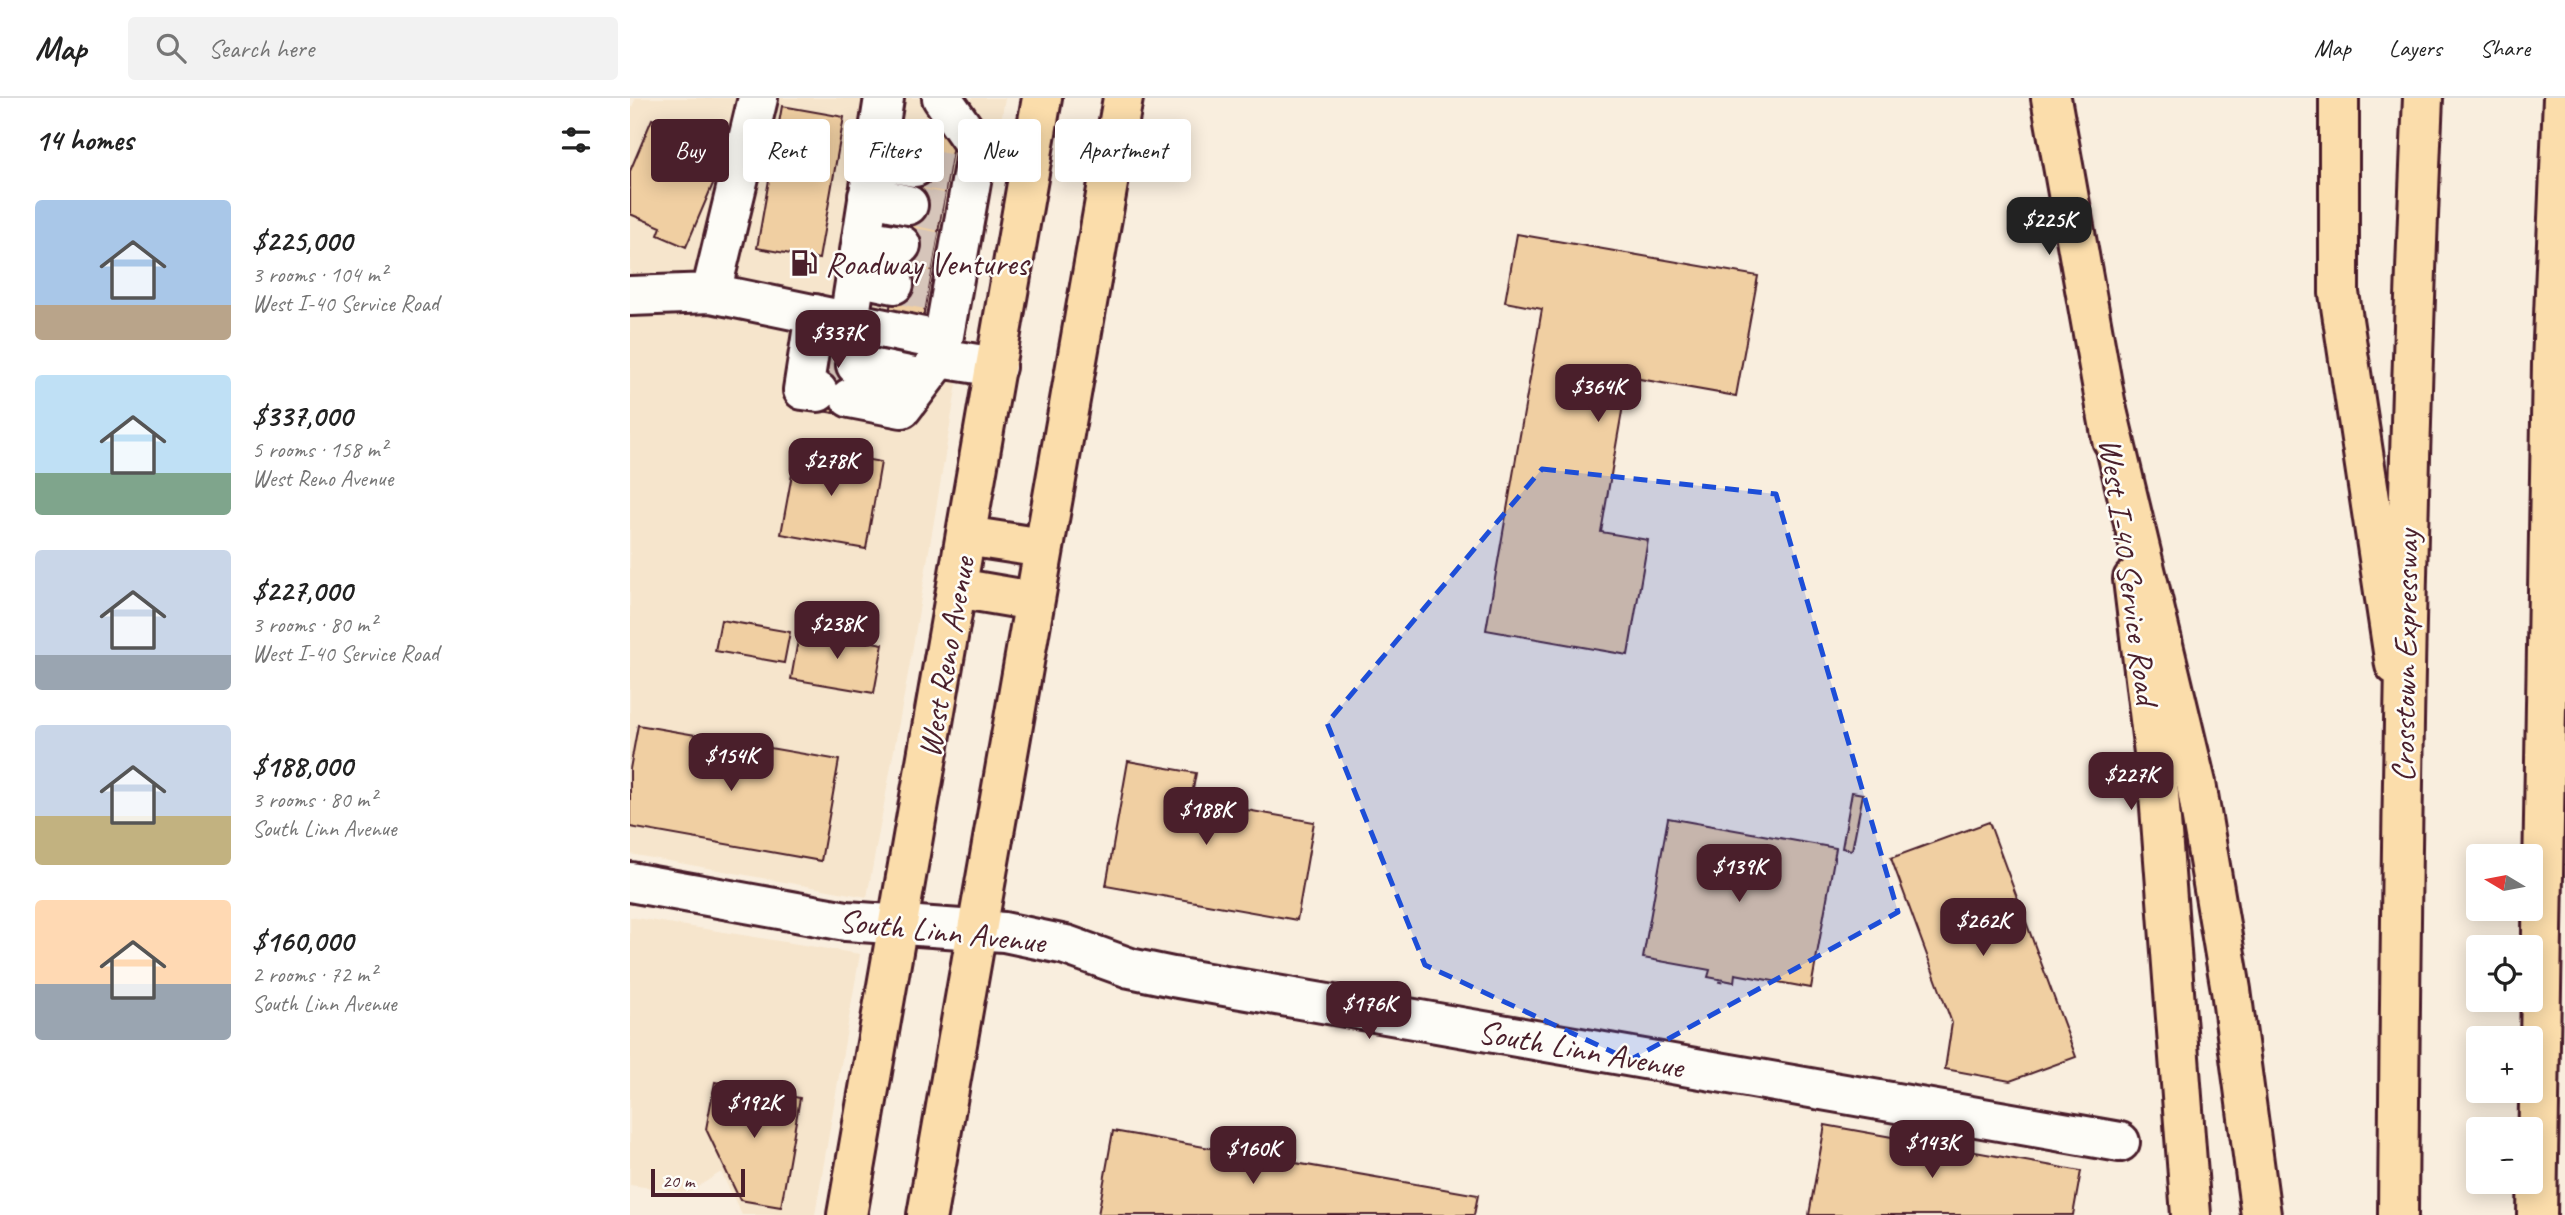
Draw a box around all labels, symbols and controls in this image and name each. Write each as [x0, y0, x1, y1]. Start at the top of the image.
search box [128, 17, 618, 80]
text: Map [35, 27, 86, 69]
icon: search [152, 29, 190, 67]
text: Search here [208, 32, 314, 65]
text: Map [2314, 33, 2351, 63]
text: Layers [2389, 33, 2442, 63]
text: Share [2480, 33, 2530, 63]
chip: Buy [651, 119, 729, 182]
chip: Rent [743, 119, 830, 182]
chip: Filters [844, 119, 944, 182]
chip: New [958, 119, 1041, 182]
chip: Apartment [1055, 119, 1191, 182]
text: 14 homes [35, 121, 133, 159]
icon: filters [557, 121, 595, 159]
pin: $225K [2000, 198, 2098, 257]
text: $225K [2023, 205, 2075, 234]
text: $225,000 [252, 222, 352, 260]
icon: home [91, 228, 175, 312]
place label: Roadway Ventures [825, 243, 1031, 285]
fuel station icon: Roadway Ventures [789, 248, 819, 278]
text: 3 rooms · 104 m² [252, 260, 387, 289]
text: West I-40 Service Road [252, 289, 439, 318]
pin: $337K [789, 310, 887, 370]
text: $337K [812, 318, 865, 347]
pin: $364K [1549, 364, 1647, 424]
text: $364K [1571, 372, 1625, 401]
text: $337,000 [252, 397, 352, 435]
icon: home [91, 403, 175, 487]
text: 5 rooms · 158 m² [252, 435, 387, 464]
street label: West I-40 Service Road [2090, 436, 2169, 712]
pin: $278K [782, 438, 880, 498]
text: $278K [805, 446, 858, 475]
text: West Reno Avenue [252, 464, 393, 493]
street label: Crosstown Expressway [2382, 527, 2428, 783]
street label: West Reno Avenue [908, 552, 985, 761]
text: $227,000 [252, 572, 352, 610]
icon: home [91, 578, 175, 662]
pin: $238K [788, 602, 886, 661]
text: $238K [810, 609, 864, 638]
text: 3 rooms · 80 m² [252, 610, 376, 639]
text: West I-40 Service Road [252, 639, 439, 668]
pin: $154K [682, 734, 780, 793]
text: $154K [705, 741, 757, 770]
text: $188,000 [252, 747, 352, 785]
pin: $227K [2082, 752, 2180, 812]
icon: home [91, 753, 175, 837]
text: $227K [2105, 760, 2158, 789]
text: 3 rooms · 80 m² [252, 785, 376, 814]
pin: $188K [1157, 788, 1255, 847]
text: $188K [1179, 795, 1233, 824]
text: South Linn Avenue [252, 814, 397, 843]
pin: $139K [1690, 844, 1788, 904]
north arrow [2466, 844, 2543, 920]
map controls [2466, 844, 2543, 1194]
text: $139K [1713, 852, 1765, 881]
pin: $262K [1934, 898, 2032, 958]
street label: South Linn Avenue [837, 899, 1049, 963]
text: $262K [1956, 906, 2010, 935]
text: $160,000 [252, 922, 353, 960]
icon: home [91, 928, 175, 1012]
button: locate [2466, 935, 2543, 1012]
text: 2 rooms · 72 m² [252, 960, 376, 989]
pin: $176K [1320, 982, 1418, 1041]
text: South Linn Avenue [252, 989, 397, 1018]
text: $176K [1342, 989, 1396, 1018]
street label: South Linn Avenue [1475, 1010, 1689, 1088]
button: + [2466, 1026, 2543, 1103]
pin: $192K [705, 1080, 803, 1140]
text: $192K [728, 1088, 780, 1117]
button: − [2466, 1117, 2543, 1194]
pin: $143K [1883, 1121, 1981, 1180]
pin: $160K [1204, 1126, 1302, 1186]
text: $143K [1905, 1128, 1959, 1157]
text: $160K [1226, 1134, 1280, 1163]
scale bar [651, 1166, 746, 1198]
text: 20 m [662, 1169, 694, 1193]

